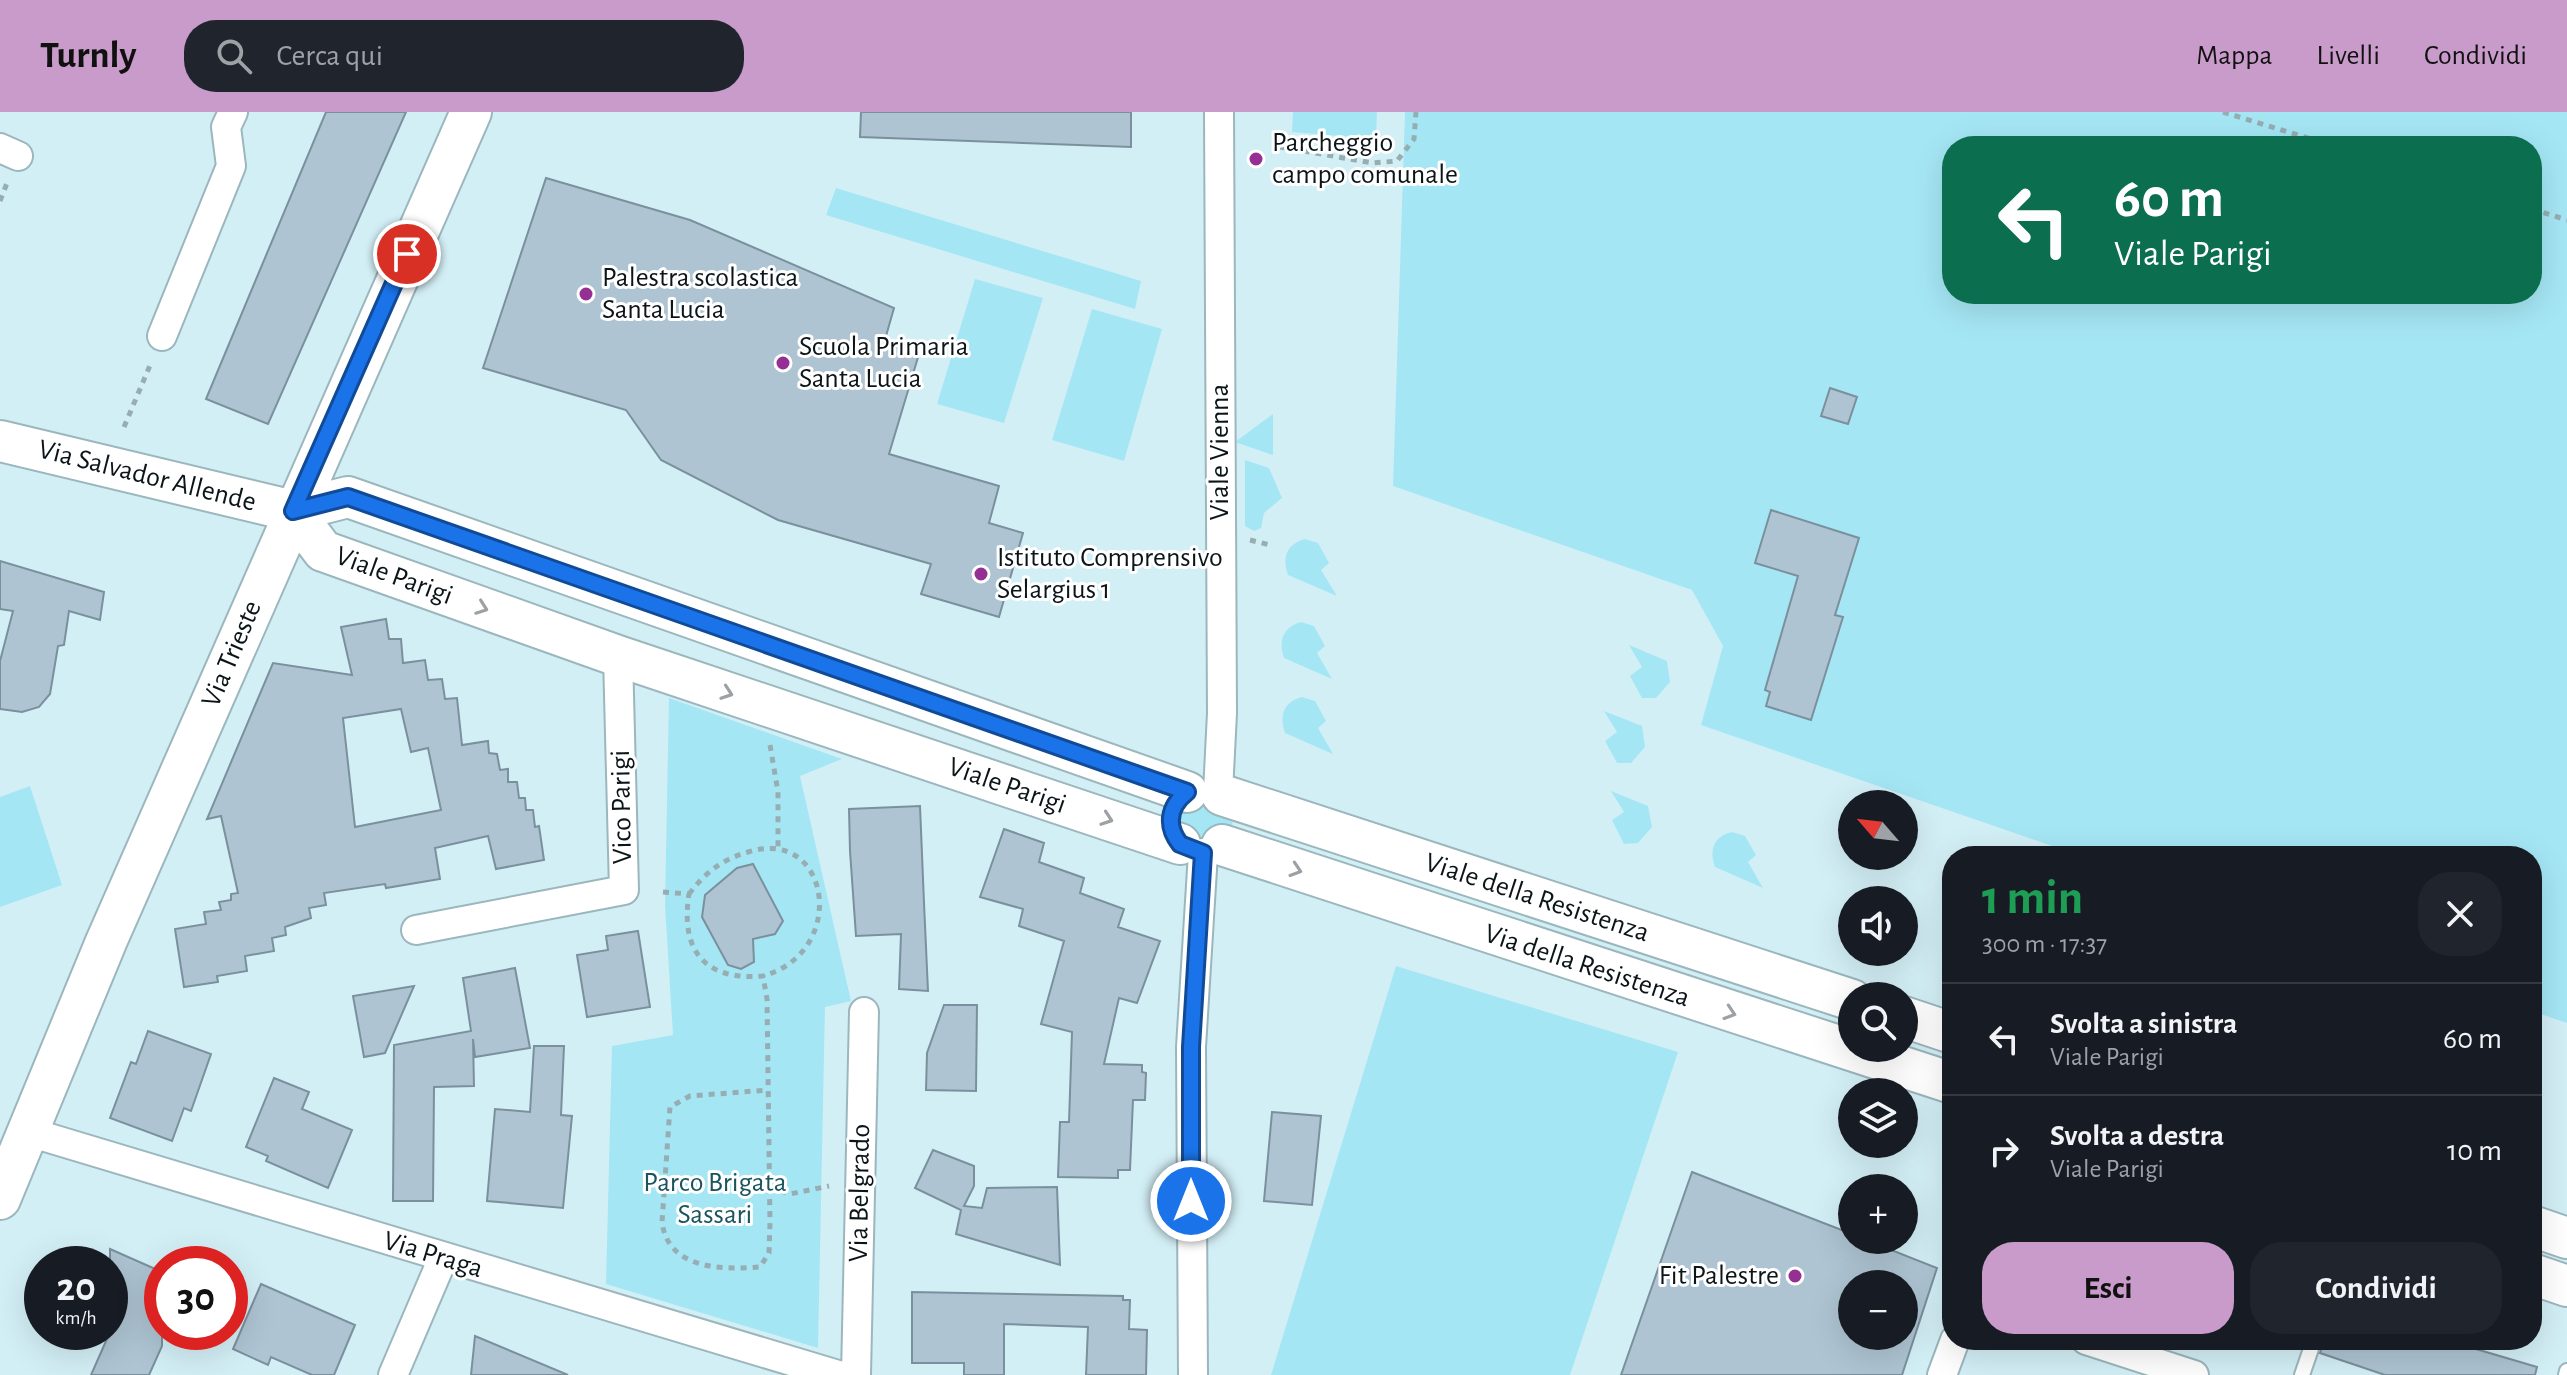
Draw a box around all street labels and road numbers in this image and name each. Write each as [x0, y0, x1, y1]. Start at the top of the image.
street label: Viale Vienna [1206, 383, 1234, 520]
street label: Via Salvador Allende [35, 435, 259, 517]
street label: Viale Parigi [332, 542, 456, 610]
street label: Via Trieste [197, 597, 267, 711]
street label: Vico Parigi [607, 750, 637, 864]
street label: Viale Parigi [944, 753, 1070, 819]
street label: Viale della Resistenza [1421, 849, 1653, 947]
street label: Via della Resistenza [1481, 920, 1693, 1012]
street label: Via Belgrado [845, 1124, 875, 1262]
street label: Via Praga [380, 1227, 486, 1283]

